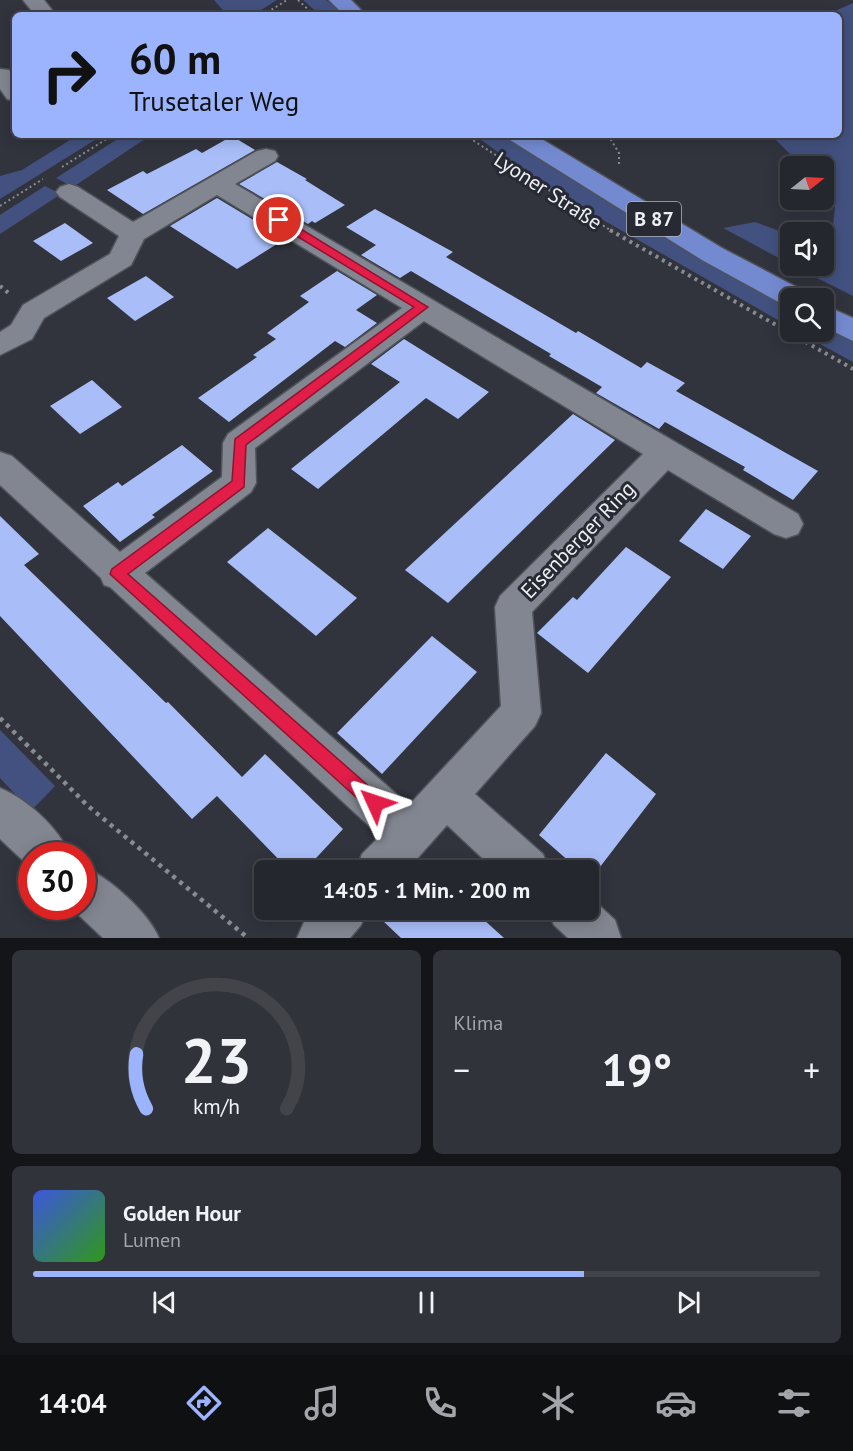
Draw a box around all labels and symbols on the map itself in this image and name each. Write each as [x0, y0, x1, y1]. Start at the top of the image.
street label: Lyoner Straße [489, 146, 607, 236]
north arrow [780, 156, 834, 210]
pin [253, 194, 304, 245]
road number: B 87 [627, 202, 681, 236]
street label: Eisenberger Ring [515, 475, 640, 604]
position arrow [343, 771, 407, 835]
speed limit sign: 30 [18, 842, 96, 920]

